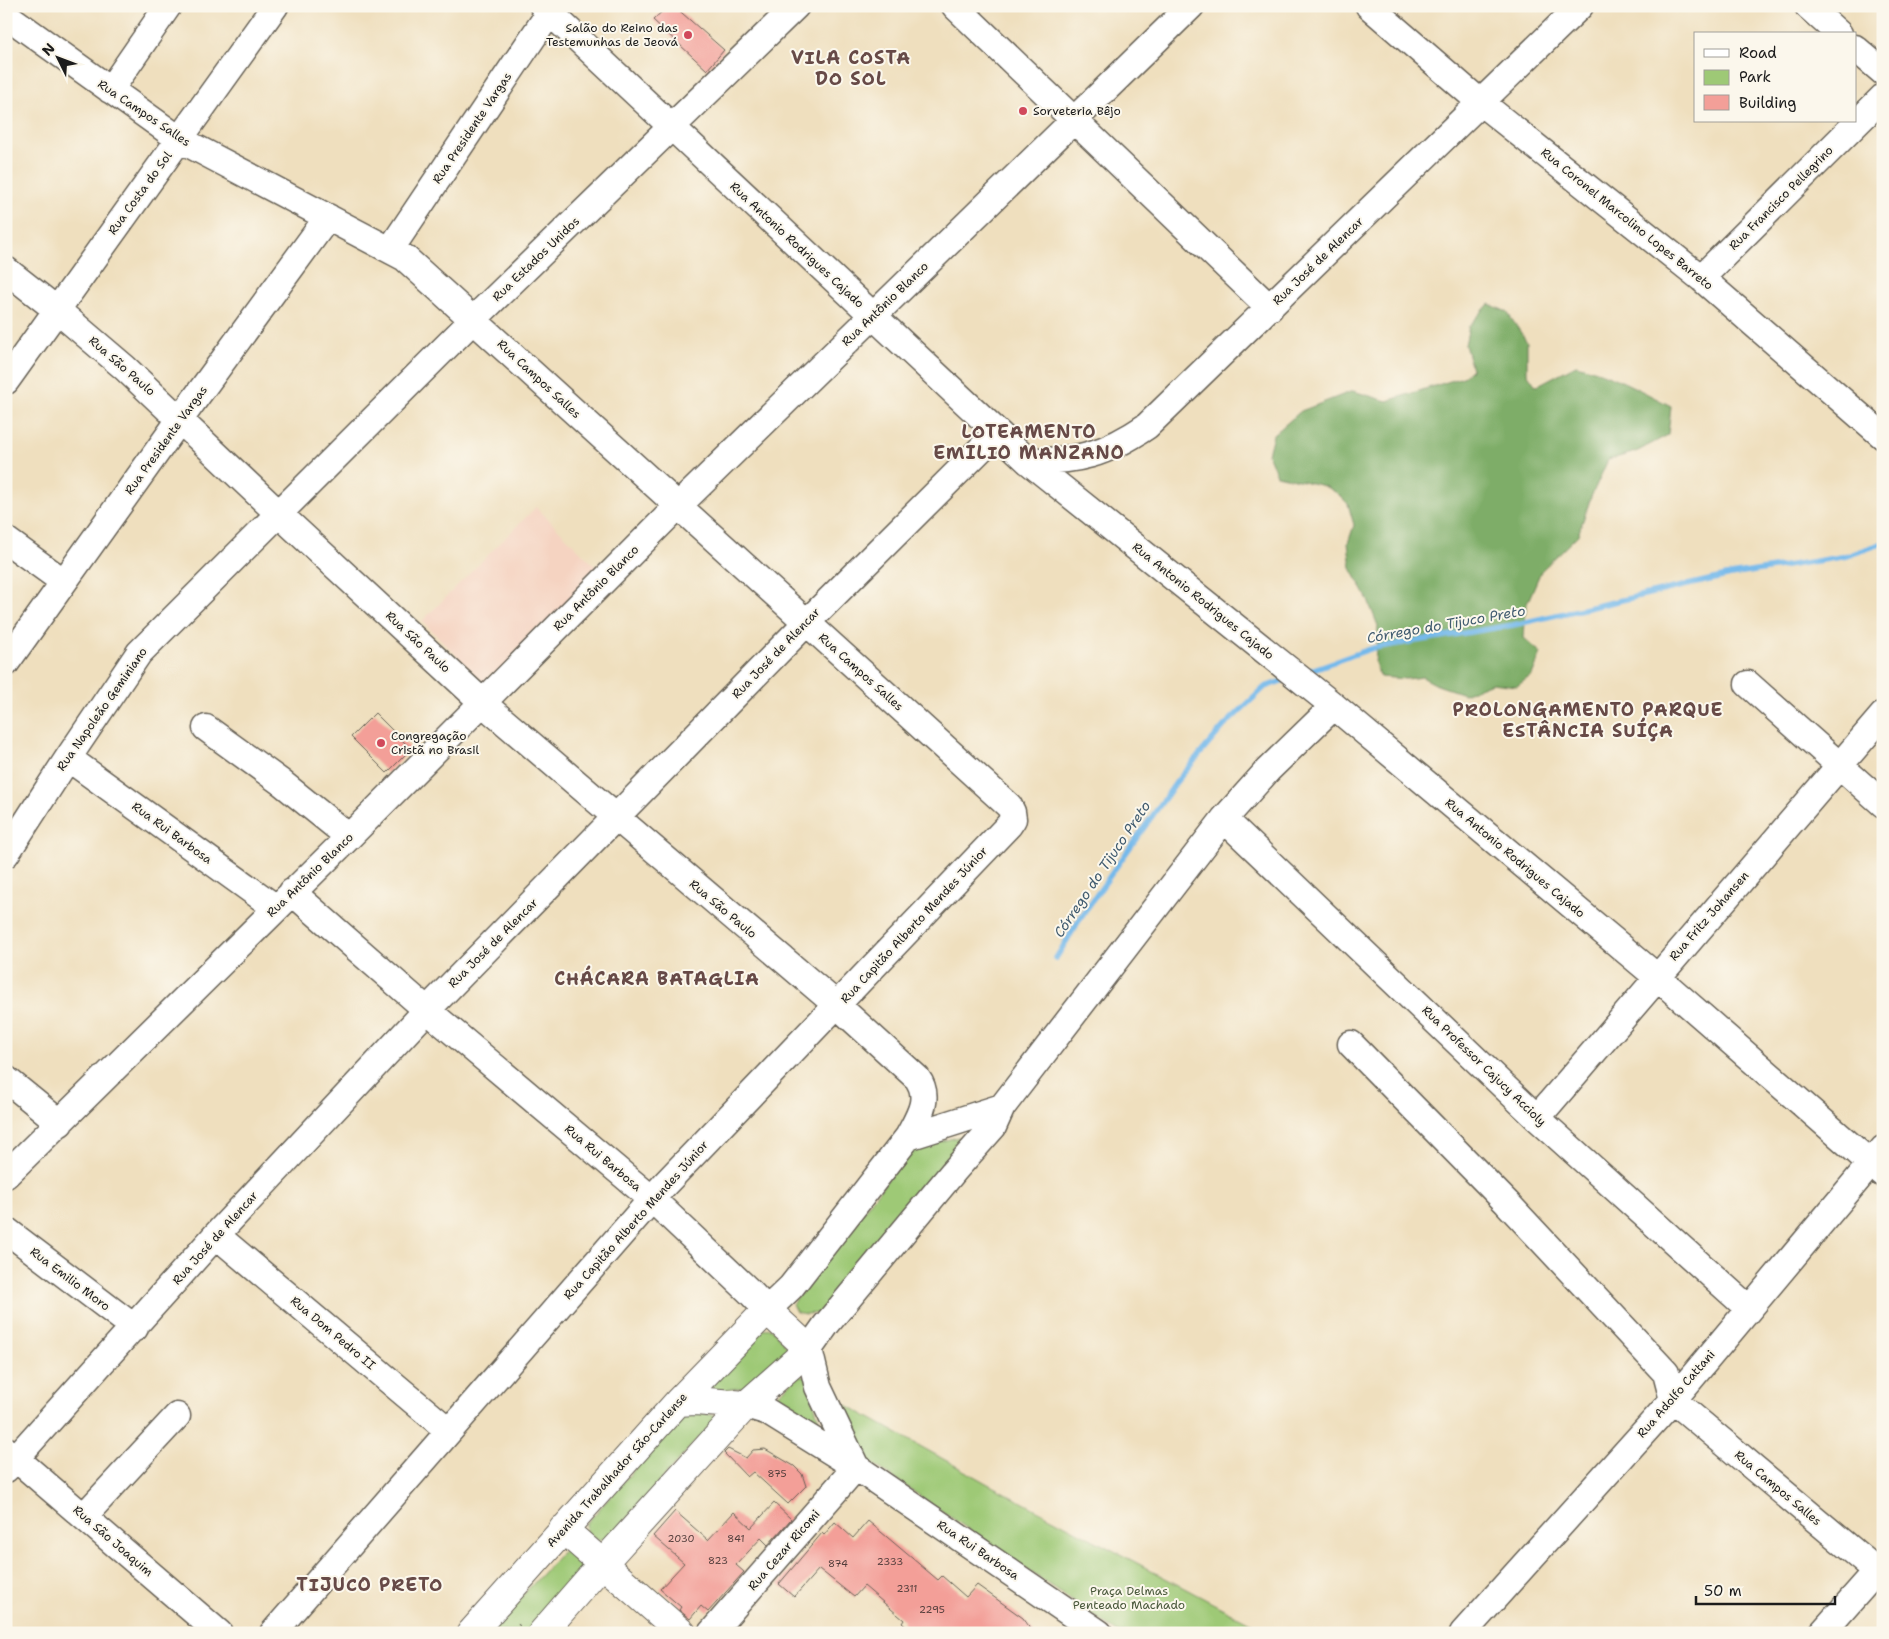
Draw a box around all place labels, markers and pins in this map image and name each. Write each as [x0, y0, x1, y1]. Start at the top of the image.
place label: Salão do Reino das Testemunhas de Jeová [546, 20, 679, 50]
marker: Salão do Reino das Testemunhas de Jeová [682, 29, 694, 41]
place label: Sorveteria Bêjo [1033, 103, 1121, 119]
marker: Sorveteria Bêjo [1017, 105, 1029, 117]
place label: Congregação Cristã no Brasil [391, 728, 480, 758]
marker: Congregação Cristã no Brasil [375, 737, 387, 749]

